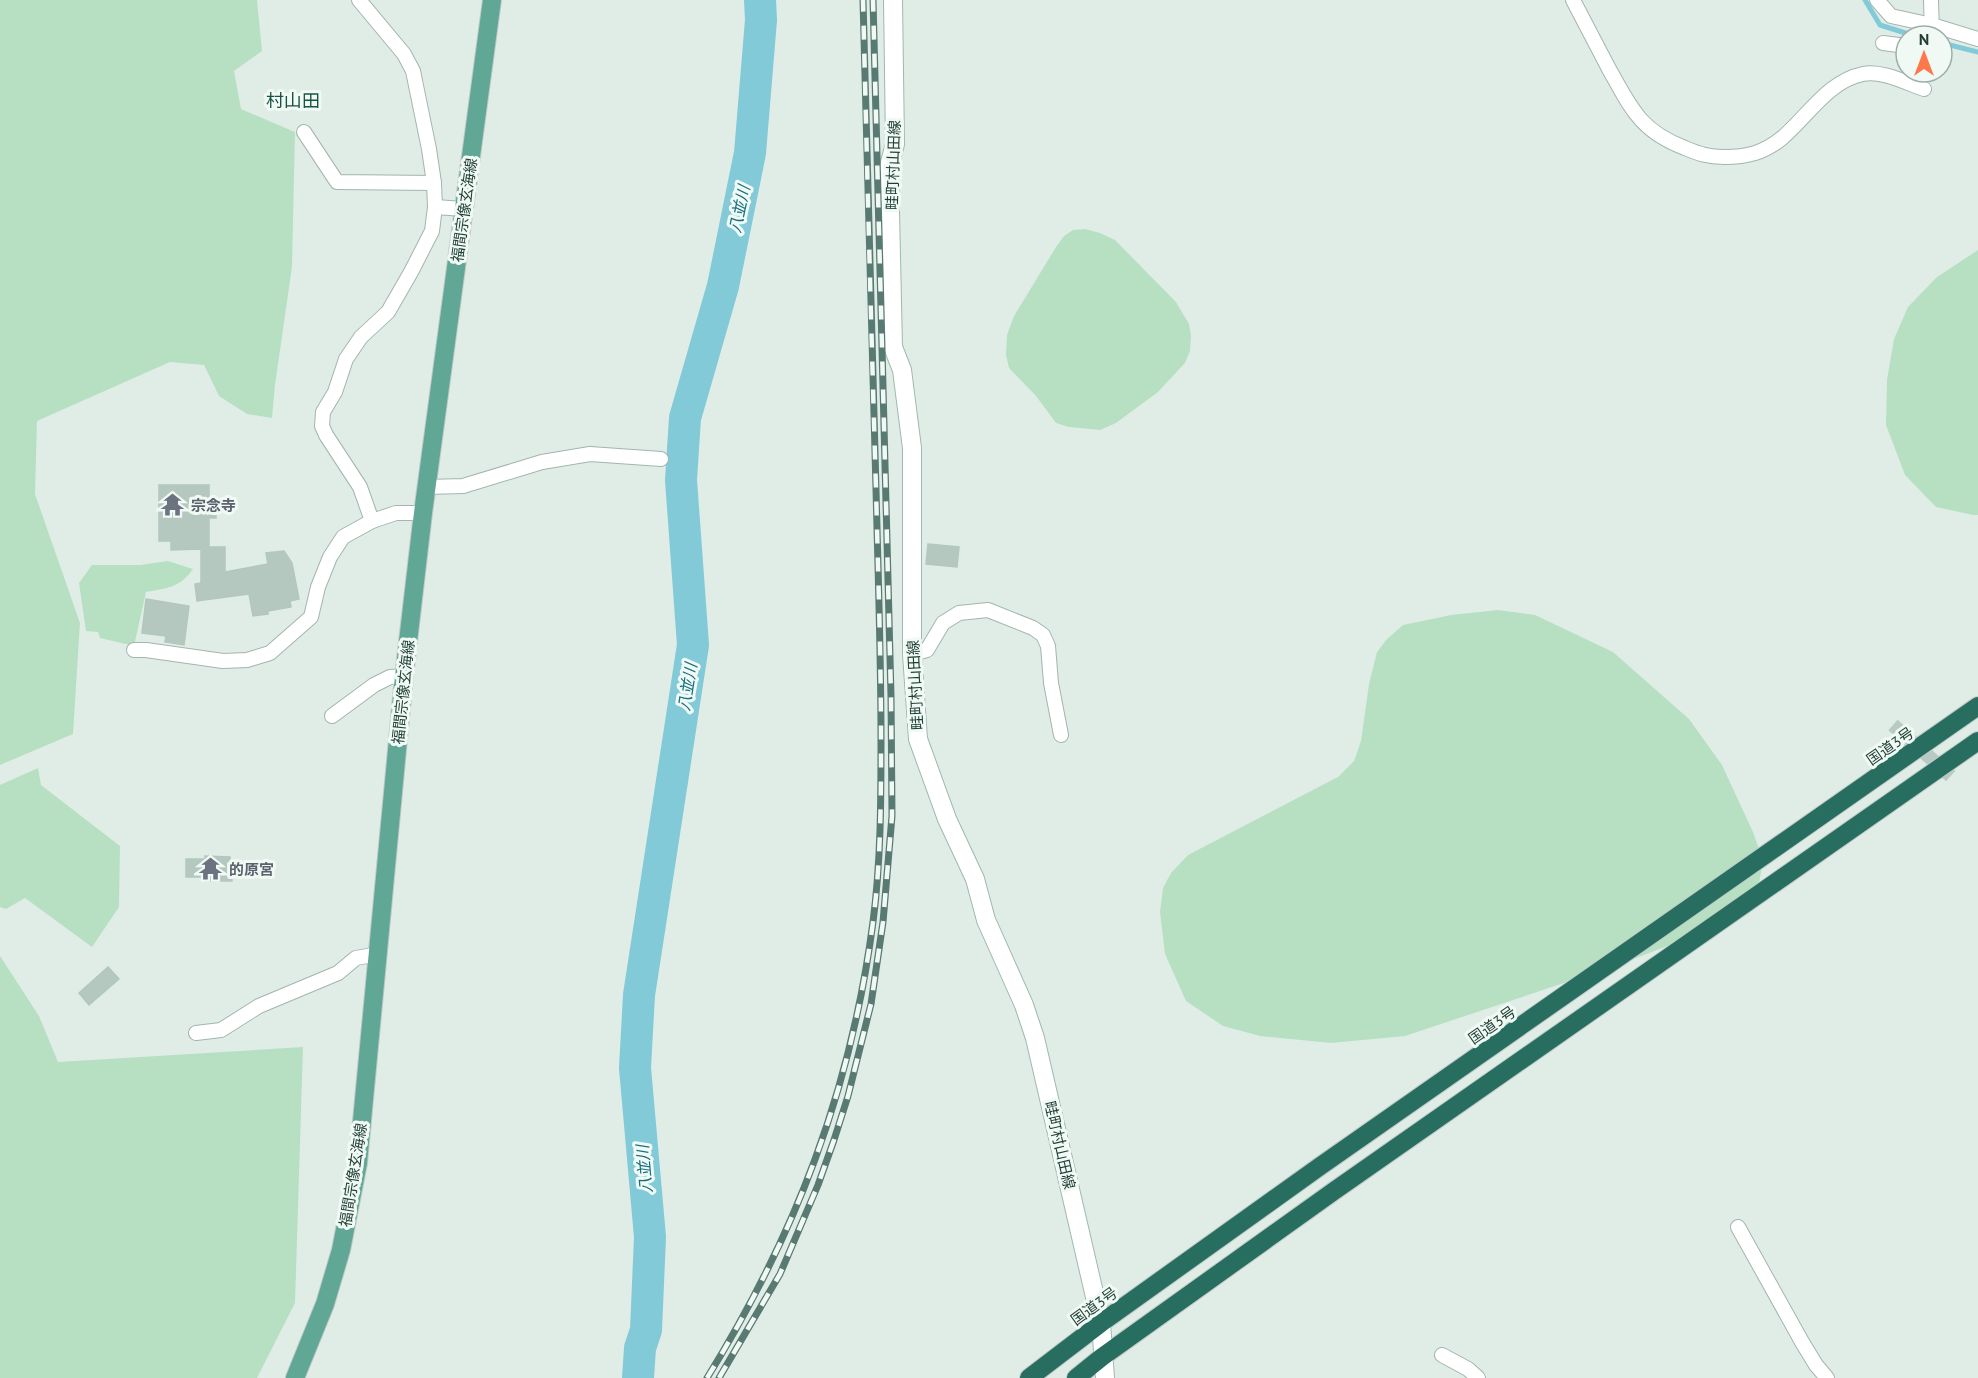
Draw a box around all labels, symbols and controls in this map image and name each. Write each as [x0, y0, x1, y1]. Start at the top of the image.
north arrow [1894, 24, 1954, 84]
text: N [1919, 29, 1929, 49]
district label: 村山田 [266, 89, 320, 112]
street label: 畦町村山田線 [882, 120, 904, 210]
street label: 福間宗像玄海線 [447, 157, 481, 263]
water label: 八並川 [724, 181, 754, 235]
temple icon: 宗念寺 [160, 492, 186, 518]
place label: 宗念寺 [191, 496, 236, 515]
street label: 福間宗像玄海線 [388, 639, 418, 745]
street label: 畦町村山田線 [903, 640, 927, 730]
water label: 八並川 [673, 660, 701, 712]
street label: 国道3号 [1863, 723, 1917, 769]
temple icon: 的原宮 [198, 856, 224, 882]
place label: 的原宮 [229, 860, 274, 879]
street label: 国道3号 [1465, 1002, 1519, 1048]
street label: 畦町村山田線 [1041, 1099, 1079, 1191]
street label: 福間宗像玄海線 [335, 1122, 371, 1228]
water label: 八並川 [632, 1142, 656, 1194]
street label: 国道3号 [1067, 1283, 1121, 1329]

